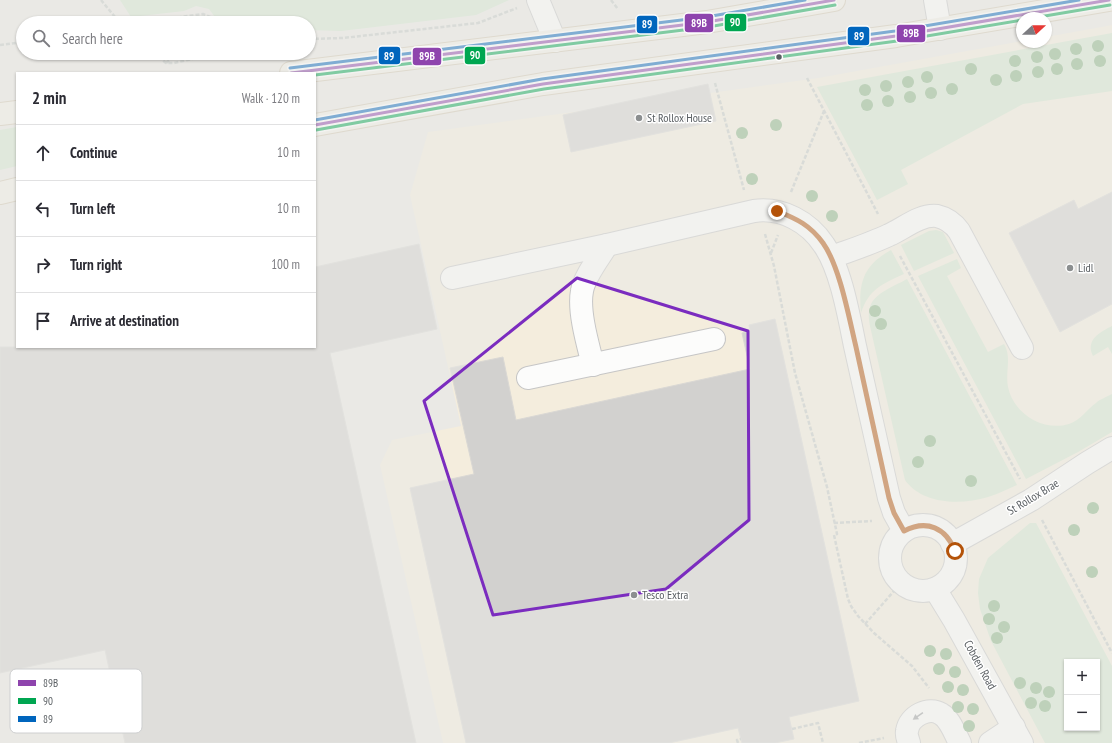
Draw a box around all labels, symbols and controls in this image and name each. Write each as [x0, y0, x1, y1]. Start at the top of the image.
north arrow [1016, 12, 1052, 48]
line badge: 89B [684, 13, 714, 33]
line badge: 90 [724, 13, 747, 32]
line badge: 89 [636, 15, 658, 34]
text: 90 [730, 15, 740, 29]
search box [16, 16, 316, 60]
text: 89B [691, 16, 708, 30]
text: 89 [642, 17, 652, 31]
line badge: 89B [896, 24, 926, 43]
line badge: 89 [847, 26, 870, 46]
text: 89B [903, 26, 920, 40]
icon: search [30, 27, 52, 49]
text: Search here [62, 29, 123, 48]
text: 89 [854, 29, 864, 43]
line badge: 89 [378, 46, 401, 65]
line badge: 90 [464, 46, 486, 65]
line badge: 89B [412, 47, 442, 66]
text: 90 [470, 48, 480, 62]
text: 89 [384, 49, 394, 63]
text: 89B [419, 49, 436, 63]
unlabelled marker [774, 52, 784, 62]
text: 2 min [32, 87, 66, 109]
text: Walk · 120 m [242, 90, 300, 107]
place label: St Rollox House [647, 110, 712, 125]
marker: St Rollox House [634, 113, 644, 123]
icon: ahead [32, 142, 54, 164]
text: Continue [70, 143, 117, 162]
text: 10 m [277, 144, 300, 161]
icon: left [32, 198, 54, 220]
text: Turn left [70, 199, 115, 218]
text: 10 m [277, 200, 300, 217]
route end [768, 202, 786, 220]
icon: right [32, 254, 54, 276]
text: Turn right [70, 255, 122, 274]
text: 100 m [271, 256, 300, 273]
place label: Lidl [1078, 260, 1094, 275]
marker: Lidl [1065, 263, 1075, 273]
icon: arrive [32, 310, 54, 332]
text: Arrive at destination [70, 311, 179, 330]
street label: St Rollox Brae [1004, 475, 1061, 518]
route start [946, 542, 964, 560]
place label: Tesco Extra [642, 587, 689, 602]
marker: Tesco Extra [629, 590, 639, 600]
street label: Cobden Road [961, 638, 1000, 692]
map controls [1064, 659, 1100, 731]
button: + [1064, 659, 1100, 695]
legend [10, 669, 142, 733]
text: 89B [43, 676, 58, 690]
text: 90 [43, 694, 53, 708]
button: − [1064, 695, 1100, 731]
text: 89 [43, 712, 53, 726]
one-way arrow [913, 712, 923, 720]

